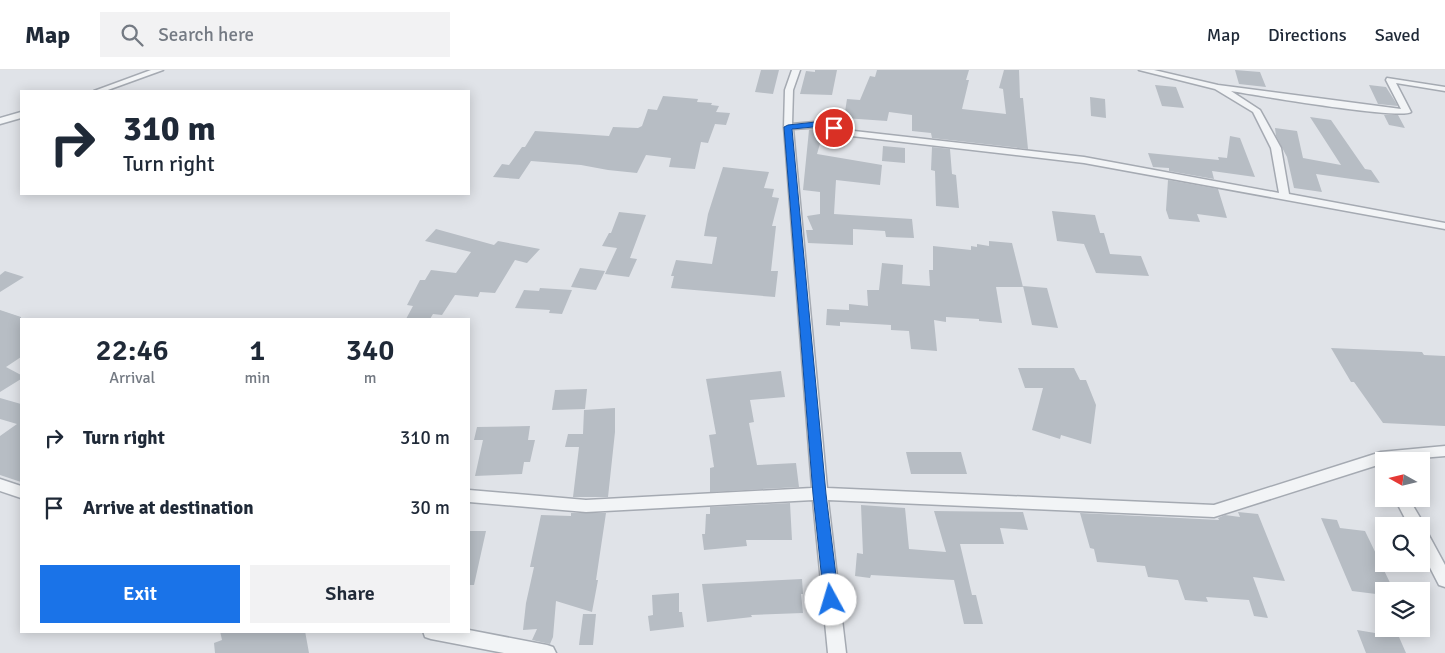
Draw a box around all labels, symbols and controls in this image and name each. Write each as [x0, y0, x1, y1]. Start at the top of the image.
search box [100, 12, 450, 57]
text: Map [25, 20, 70, 50]
icon: search [118, 21, 146, 49]
text: Search here [158, 23, 254, 47]
text: Map [1207, 24, 1240, 46]
text: Directions [1268, 24, 1347, 46]
text: Saved [1375, 24, 1420, 46]
text: 310 m [123, 107, 216, 150]
pin [813, 107, 855, 149]
icon: right [40, 110, 105, 175]
icon: arrive [820, 114, 848, 142]
text: Turn right [123, 150, 215, 177]
text: 22:46 [96, 332, 169, 369]
text: 1 [249, 332, 265, 369]
text: 340 [346, 332, 394, 369]
text: Arrival [109, 368, 155, 388]
text: min [244, 368, 270, 388]
text: m [364, 368, 376, 388]
icon: right [40, 424, 68, 452]
text: Turn right [83, 426, 165, 450]
text: 310 m [400, 426, 450, 450]
north arrow [1375, 452, 1430, 508]
map controls [1375, 452, 1430, 637]
icon: arrive [40, 494, 68, 522]
text: Arrive at destination [83, 496, 254, 520]
text: 30 m [410, 496, 450, 520]
button: search [1375, 517, 1430, 572]
button: Exit [40, 565, 240, 623]
button: Share [250, 565, 450, 623]
position arrow [804, 573, 856, 625]
button: layers [1375, 582, 1430, 637]

